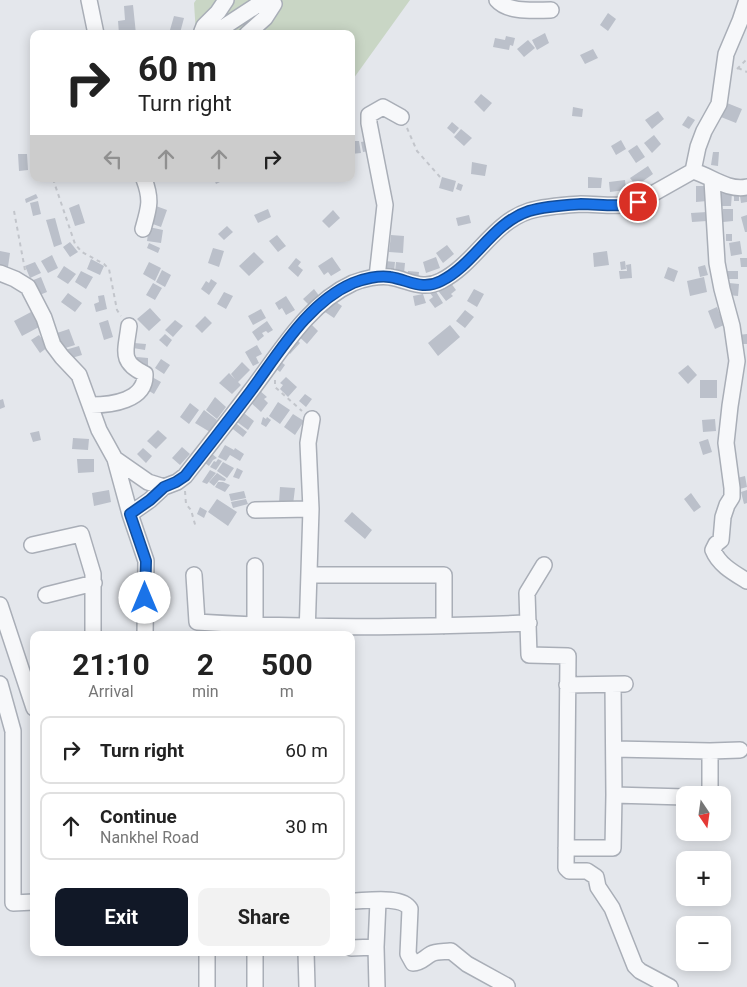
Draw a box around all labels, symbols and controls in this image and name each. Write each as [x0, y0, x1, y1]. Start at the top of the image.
text: 60 m [138, 49, 217, 90]
icon: right [55, 50, 120, 115]
text: Turn right [138, 91, 232, 116]
icon: left [99, 145, 127, 173]
icon: ahead [152, 145, 180, 173]
icon: ahead [205, 145, 233, 173]
icon: right [258, 145, 286, 173]
pin [617, 181, 659, 223]
icon: arrive [624, 188, 652, 216]
position arrow [118, 571, 170, 623]
text: 21:10 [72, 647, 150, 682]
text: 2 [197, 647, 214, 682]
text: 500 [261, 647, 313, 682]
text: Arrival [88, 682, 134, 701]
text: min [192, 682, 219, 701]
text: m [280, 682, 294, 701]
icon: right [57, 736, 85, 764]
text: Turn right [100, 739, 184, 762]
text: 60 m [285, 739, 328, 762]
north arrow [676, 786, 731, 841]
map controls [676, 786, 731, 971]
text: Continue [100, 805, 177, 828]
icon: ahead [57, 812, 85, 840]
text: 30 m [285, 815, 328, 838]
text: Nankhel Road [100, 828, 199, 847]
button: + [676, 851, 731, 906]
button: Exit [55, 888, 188, 946]
button: Share [198, 888, 330, 946]
button: − [676, 916, 731, 971]

